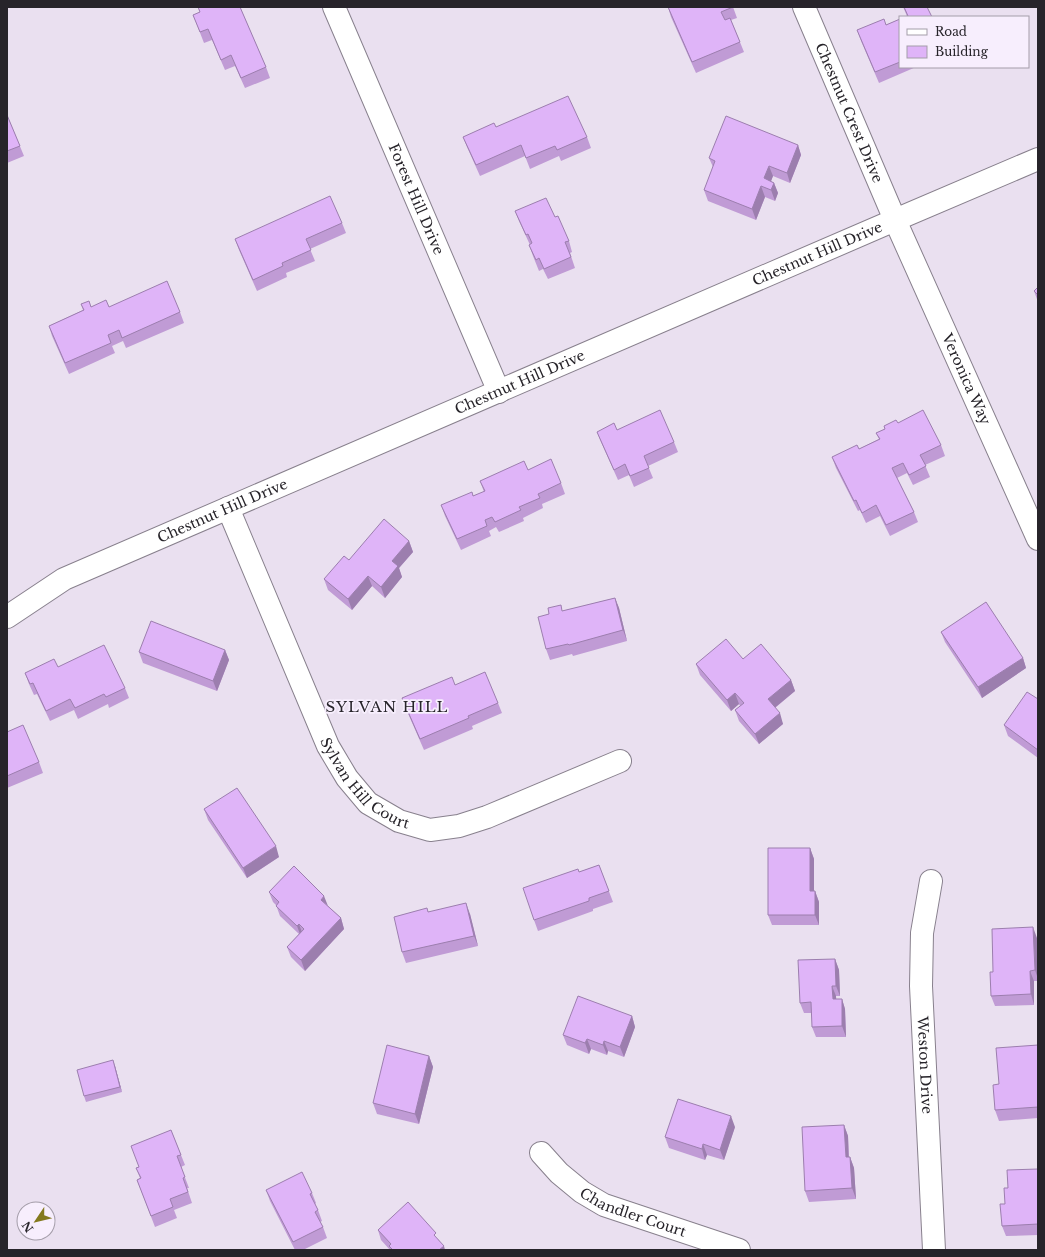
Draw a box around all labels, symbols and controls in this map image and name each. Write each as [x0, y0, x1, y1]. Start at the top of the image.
legend [899, 16, 1029, 68]
text: Road [935, 24, 967, 39]
street label: Chestnut Crest Drive [811, 40, 887, 185]
text: Building [935, 44, 989, 59]
street label: Forest Hill Drive [385, 141, 448, 257]
street label: Chestnut Hill Drive [749, 218, 885, 290]
street label: Veronica Way [938, 330, 995, 428]
street label: Chestnut Hill Drive [452, 346, 588, 418]
street label: Chestnut Hill Drive [155, 475, 290, 547]
district label: SYLVAN HILL [325, 697, 449, 716]
street label: Sylvan Hill Court [316, 735, 412, 833]
street label: Weston Drive [913, 1015, 936, 1114]
street label: Chandler Court [577, 1184, 689, 1241]
north arrow [16, 1201, 56, 1241]
text: N [19, 1218, 37, 1235]

